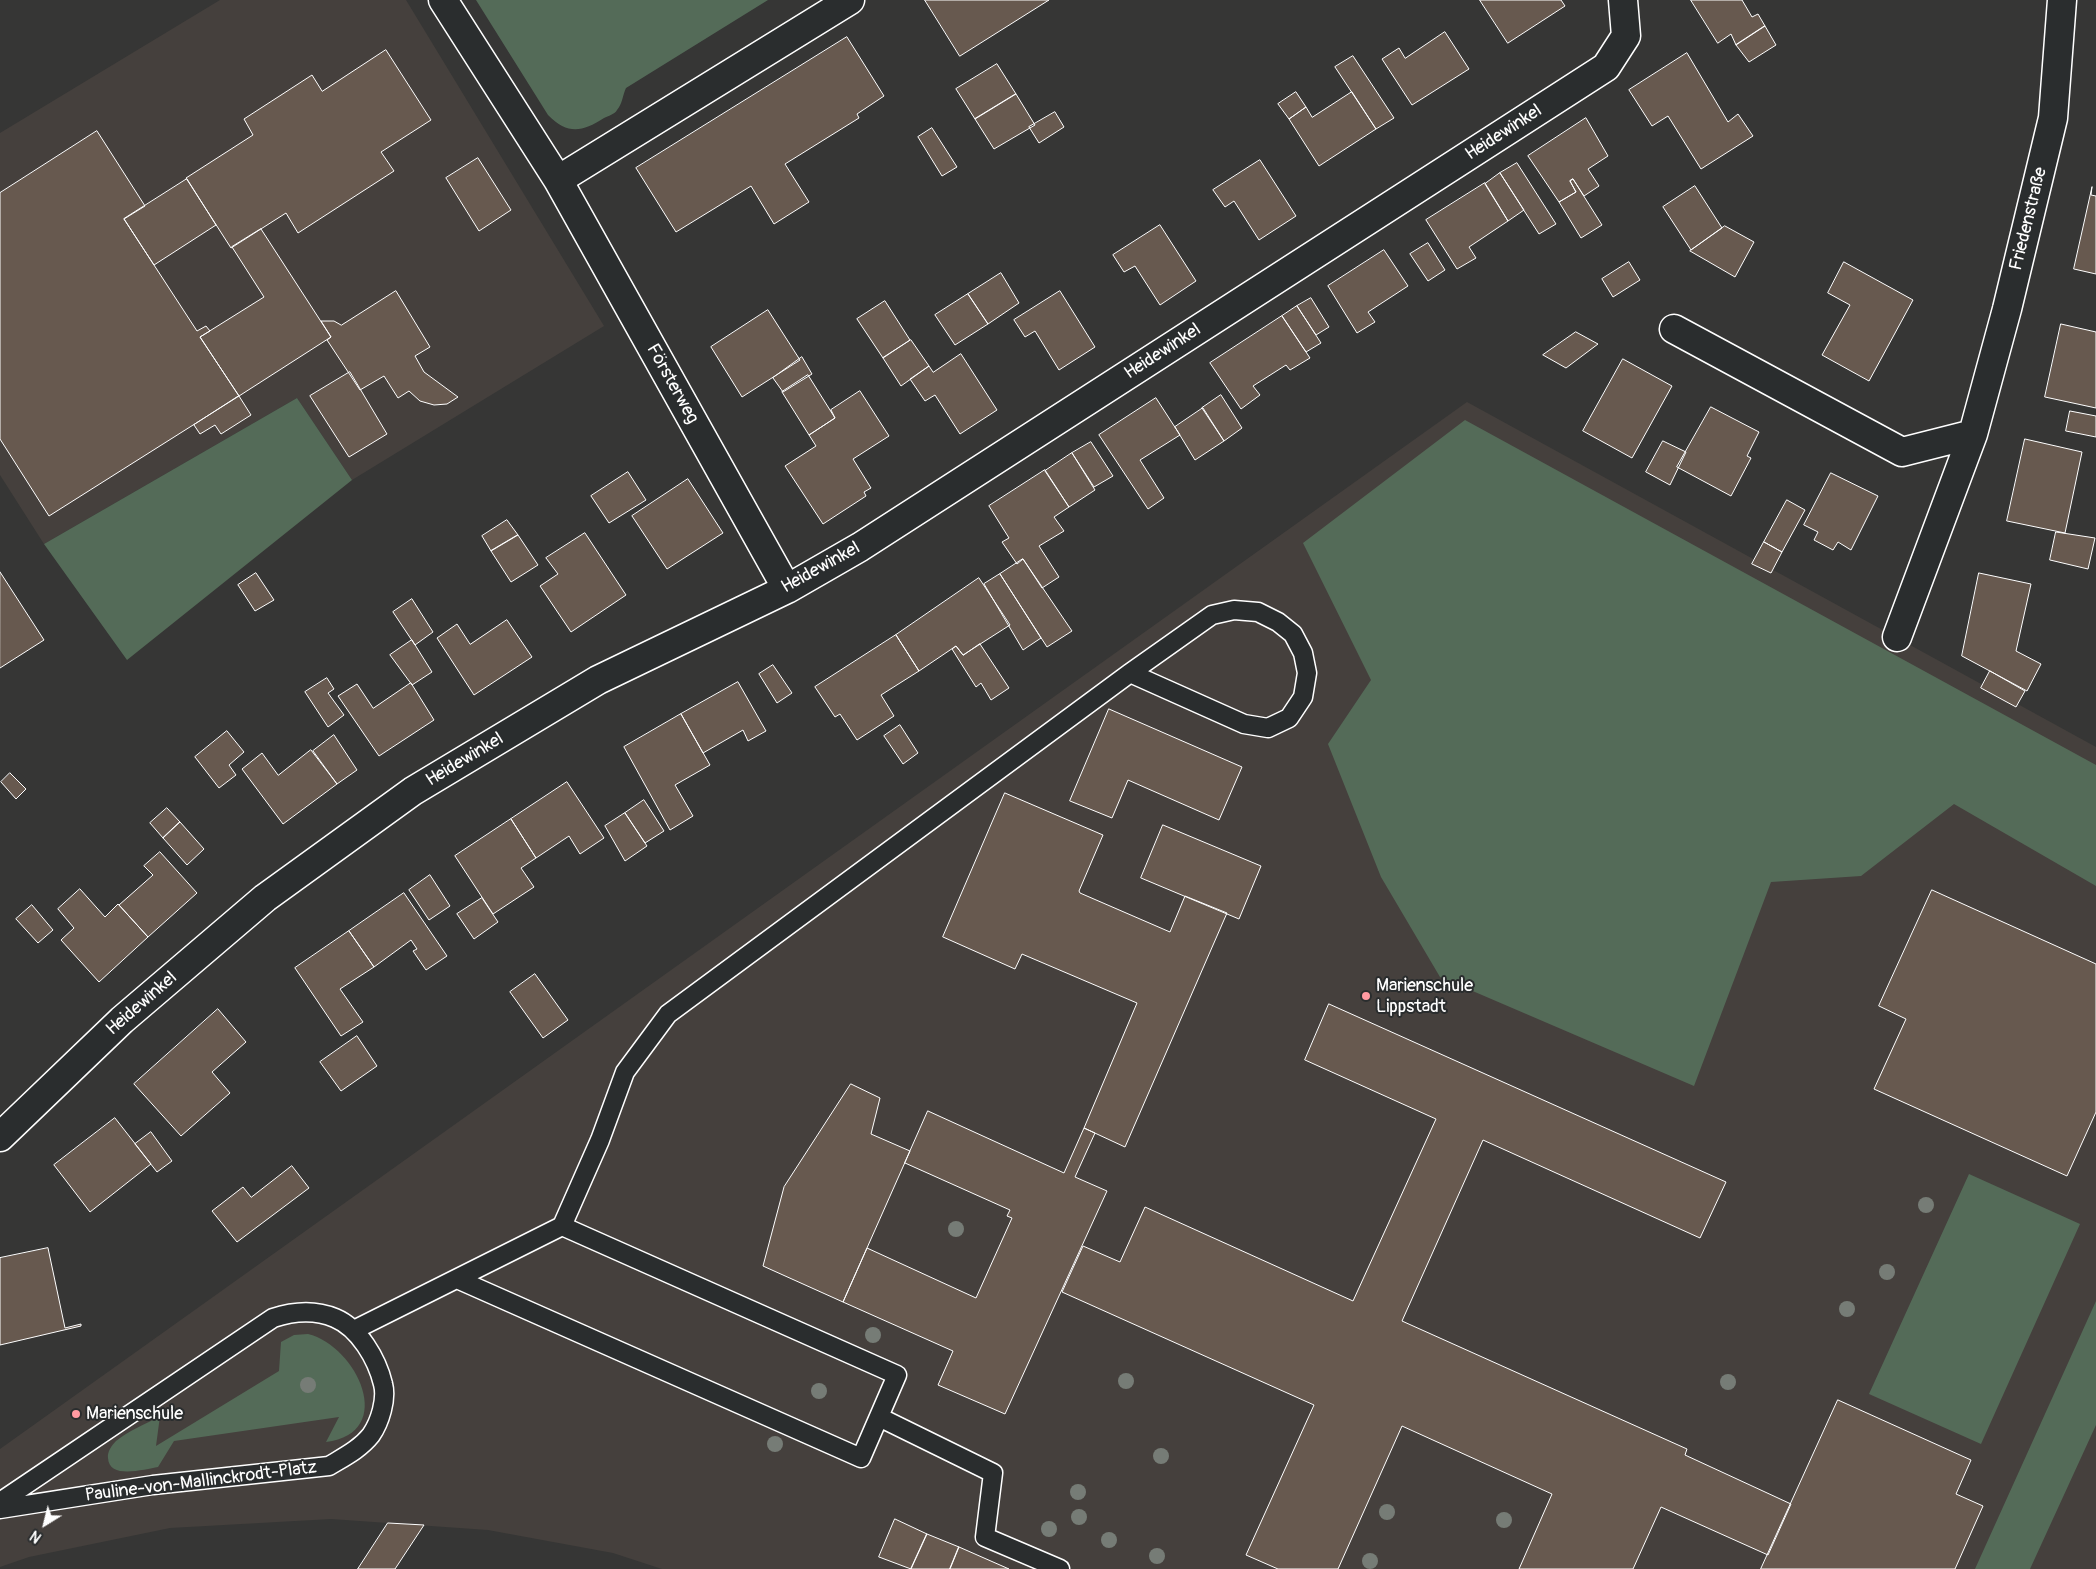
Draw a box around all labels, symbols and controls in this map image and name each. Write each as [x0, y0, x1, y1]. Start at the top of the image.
street label: Heidewinkel [1462, 100, 1546, 166]
street label: Friedenstraße [2006, 165, 2052, 273]
street label: Heidewinkel [1121, 319, 1205, 385]
street label: Försterweg [641, 340, 703, 428]
street label: Heidewinkel [778, 538, 864, 598]
street label: Heidewinkel [422, 728, 508, 792]
street label: Heidewinkel [102, 967, 182, 1041]
place label: Marienschule Lippstadt [1376, 975, 1473, 1018]
marker: Marienschule Lippstadt [1360, 990, 1372, 1002]
place label: Marienschule [86, 1403, 183, 1425]
marker: Marienschule [70, 1408, 82, 1420]
street label: Pauline-von-Mallinckrodt-Platz [84, 1457, 318, 1507]
north arrow [20, 1499, 70, 1549]
text: N [27, 1527, 45, 1546]

